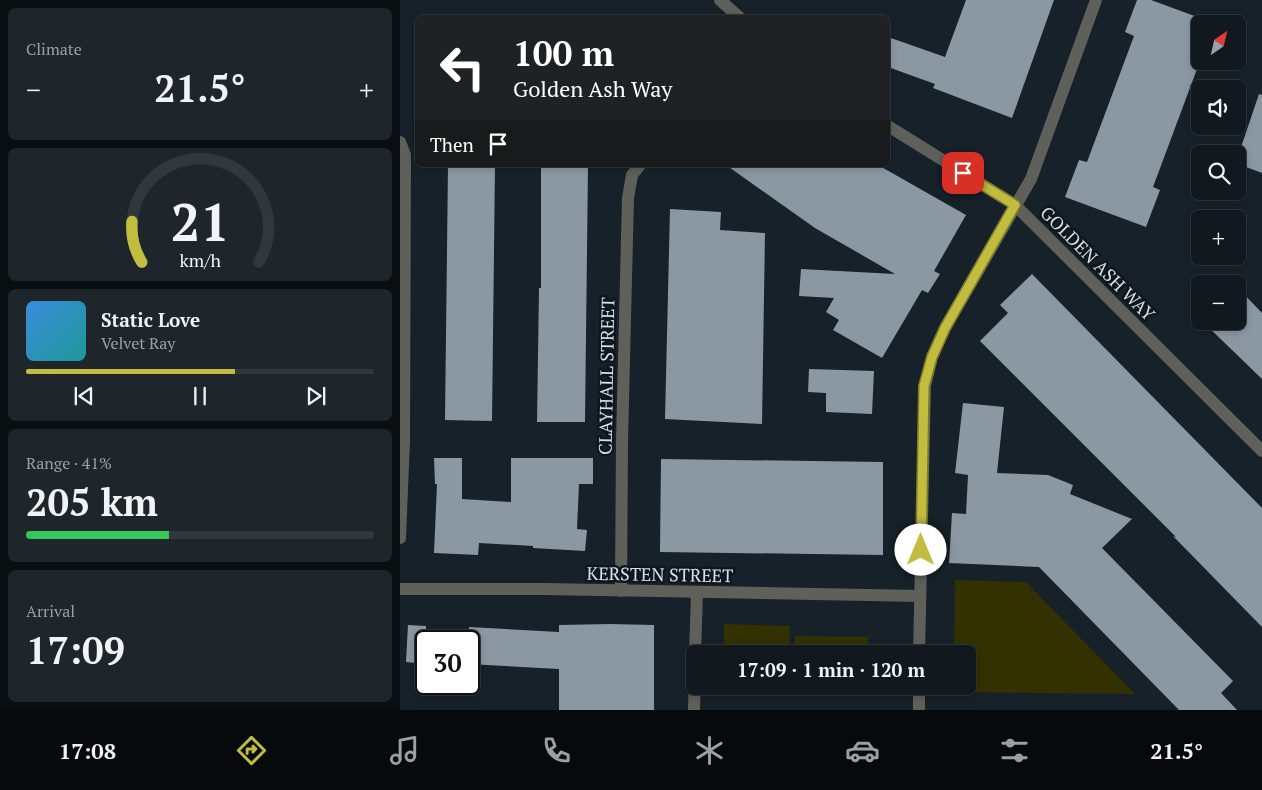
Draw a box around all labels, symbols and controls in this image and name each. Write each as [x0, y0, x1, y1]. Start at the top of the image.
north arrow [1191, 15, 1246, 70]
map controls [1191, 15, 1246, 330]
text: 100 m [513, 30, 614, 76]
icon: left [430, 35, 495, 100]
text: Climate [26, 38, 82, 60]
text: 21.5° [154, 63, 246, 113]
text: − [26, 71, 41, 108]
text: + [359, 71, 374, 108]
text: Golden Ash Way [513, 74, 672, 103]
button: sound [1191, 80, 1246, 135]
icon: arrive [484, 130, 512, 158]
text: Then [430, 132, 474, 157]
button: search [1191, 145, 1246, 200]
pin [942, 152, 984, 194]
icon: arrive [949, 159, 977, 187]
text: 21 [171, 187, 229, 256]
street label: GOLDEN ASH WAY [1035, 200, 1161, 326]
button: + [1191, 210, 1246, 265]
text: km/h [179, 248, 221, 272]
button: − [1191, 275, 1246, 330]
street label: CLAYHALL STREET [593, 297, 619, 455]
text: Static Love [101, 307, 200, 332]
text: Velvet Ray [101, 332, 175, 354]
icon: previous [70, 382, 98, 410]
icon: pause [186, 382, 214, 410]
icon: next [302, 382, 330, 410]
text: Range · 41% [26, 452, 112, 474]
text: 205 km [26, 477, 158, 527]
position arrow [894, 523, 946, 575]
street label: KERSTEN STREET [586, 561, 734, 587]
text: Arrival [26, 600, 75, 622]
text: 17:09 [26, 625, 125, 675]
speed limit sign: 30 [415, 630, 480, 695]
text: 17:09 · 1 min · 120 m [737, 657, 925, 682]
icon: directions [234, 733, 269, 768]
icon: music [387, 733, 422, 768]
icon: phone [539, 733, 574, 768]
icon: climate [692, 733, 727, 768]
icon: car [845, 733, 880, 768]
icon: filters [997, 733, 1032, 768]
text: 17:08 [59, 736, 116, 765]
text: 21.5° [1150, 736, 1203, 765]

